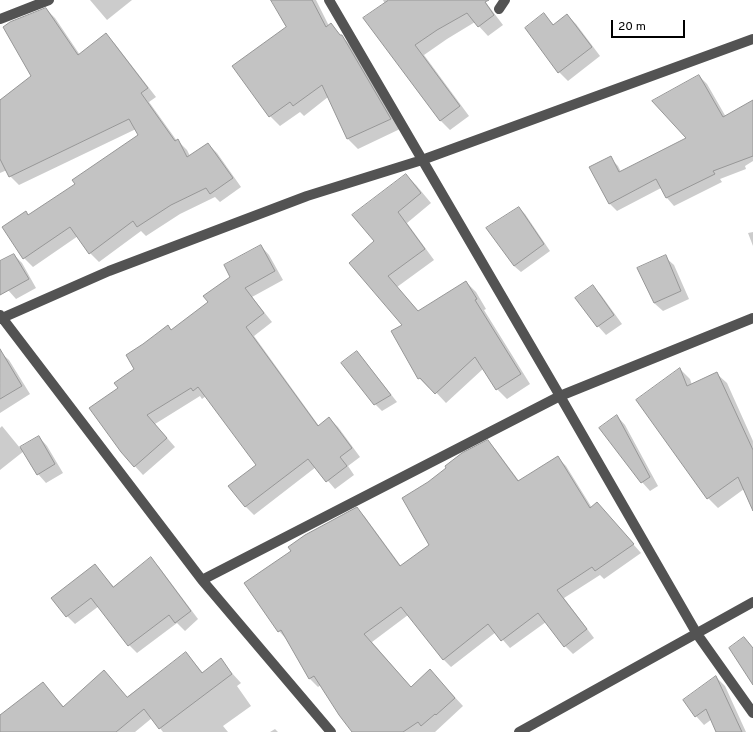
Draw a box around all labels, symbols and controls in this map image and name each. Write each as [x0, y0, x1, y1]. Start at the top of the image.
scale bar [613, 12, 687, 38]
text: 20 m [618, 19, 646, 35]

